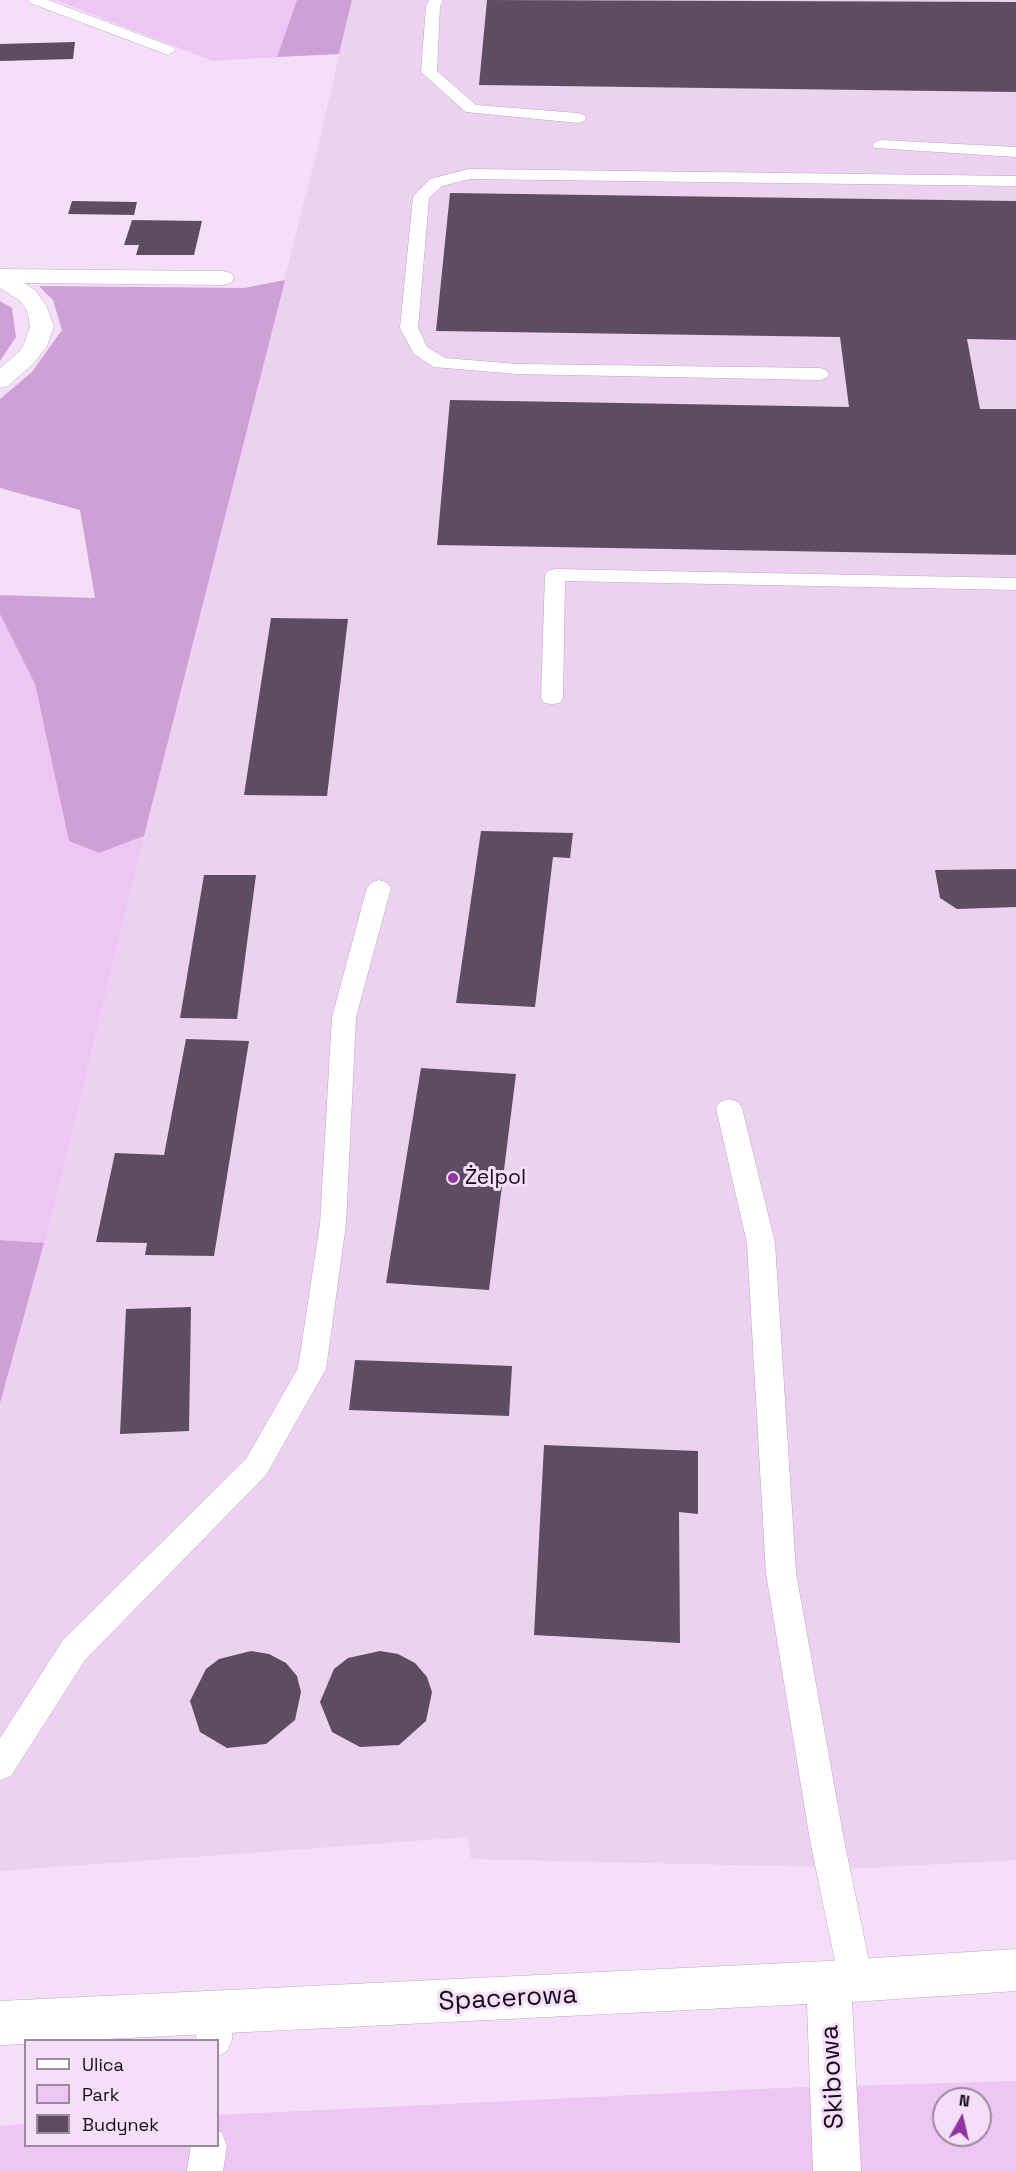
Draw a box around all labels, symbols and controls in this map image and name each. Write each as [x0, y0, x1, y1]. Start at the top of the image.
place label: Żelpol [465, 1165, 526, 1191]
marker: Żelpol [446, 1171, 460, 1185]
street label: Spacerowa [438, 1980, 578, 2018]
street label: Skibowa [815, 2024, 851, 2130]
legend [24, 2039, 219, 2147]
text: Ulica [82, 2053, 124, 2076]
text: Park [82, 2083, 119, 2106]
north arrow [932, 2087, 992, 2147]
text: N [958, 2090, 971, 2112]
text: Budynek [82, 2113, 159, 2136]

